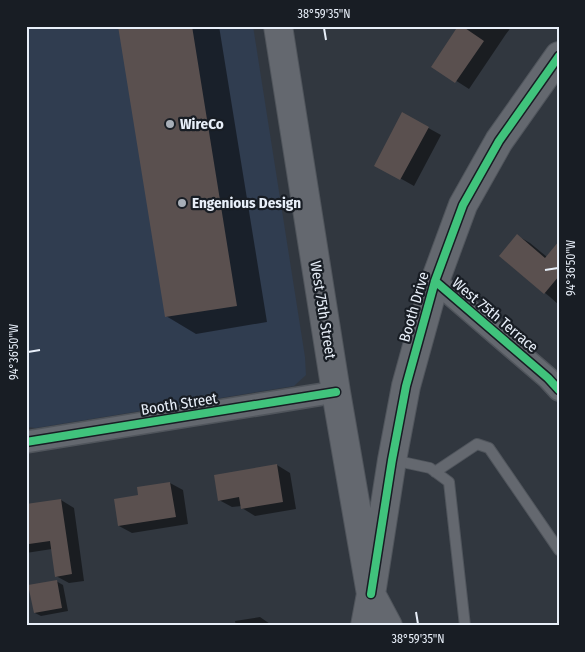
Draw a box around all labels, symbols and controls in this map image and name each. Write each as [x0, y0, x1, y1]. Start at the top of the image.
text: 38°59'35"N [297, 7, 351, 21]
place label: WireCo [180, 115, 224, 133]
marker: WireCo [164, 118, 176, 130]
place label: Engenious Design [192, 194, 301, 212]
marker: Engenious Design [176, 197, 188, 209]
text: 94°36'50"W [564, 240, 578, 296]
street label: West 75th Street [306, 260, 340, 360]
street label: Booth Drive [395, 270, 433, 344]
street label: West 75th Terrace [448, 274, 542, 356]
text: 94°36'50"W [7, 324, 21, 380]
street label: Booth Street [139, 389, 219, 419]
text: 38°59'35"N [391, 632, 445, 646]

